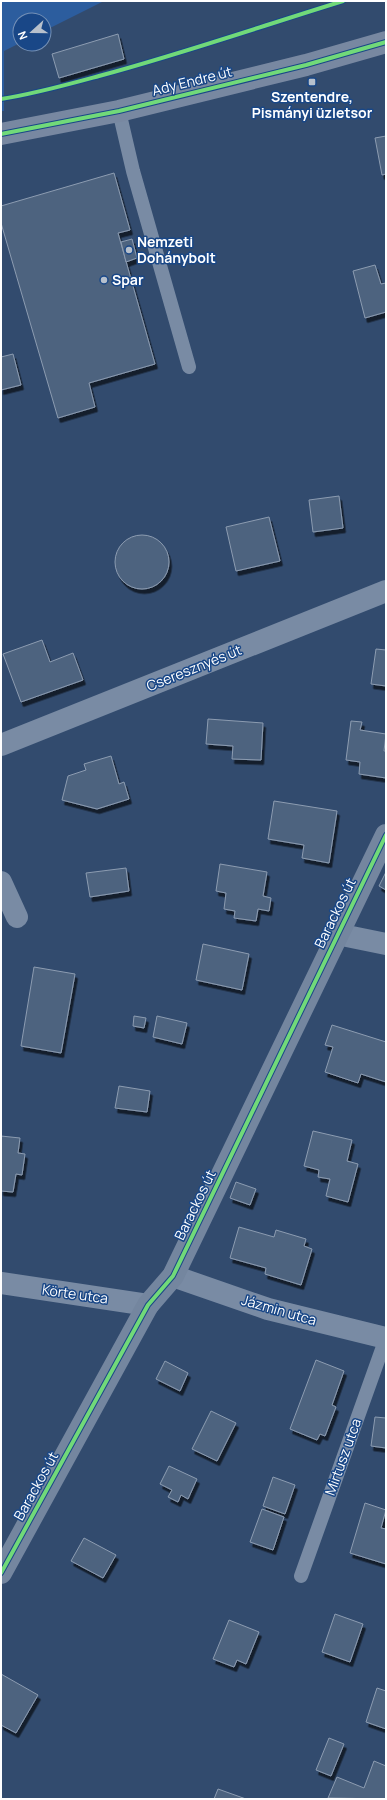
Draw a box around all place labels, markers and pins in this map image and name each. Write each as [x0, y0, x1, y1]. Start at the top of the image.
marker: Szentendre, Pismányi üzletsor [307, 77, 317, 87]
place label: Szentendre, Pismányi üzletsor [252, 87, 373, 122]
place label: Nemzeti Dohánybolt [137, 232, 216, 267]
marker: Nemzeti Dohánybolt [124, 245, 134, 255]
place label: Spar [112, 270, 144, 289]
marker: Spar [99, 275, 109, 285]

